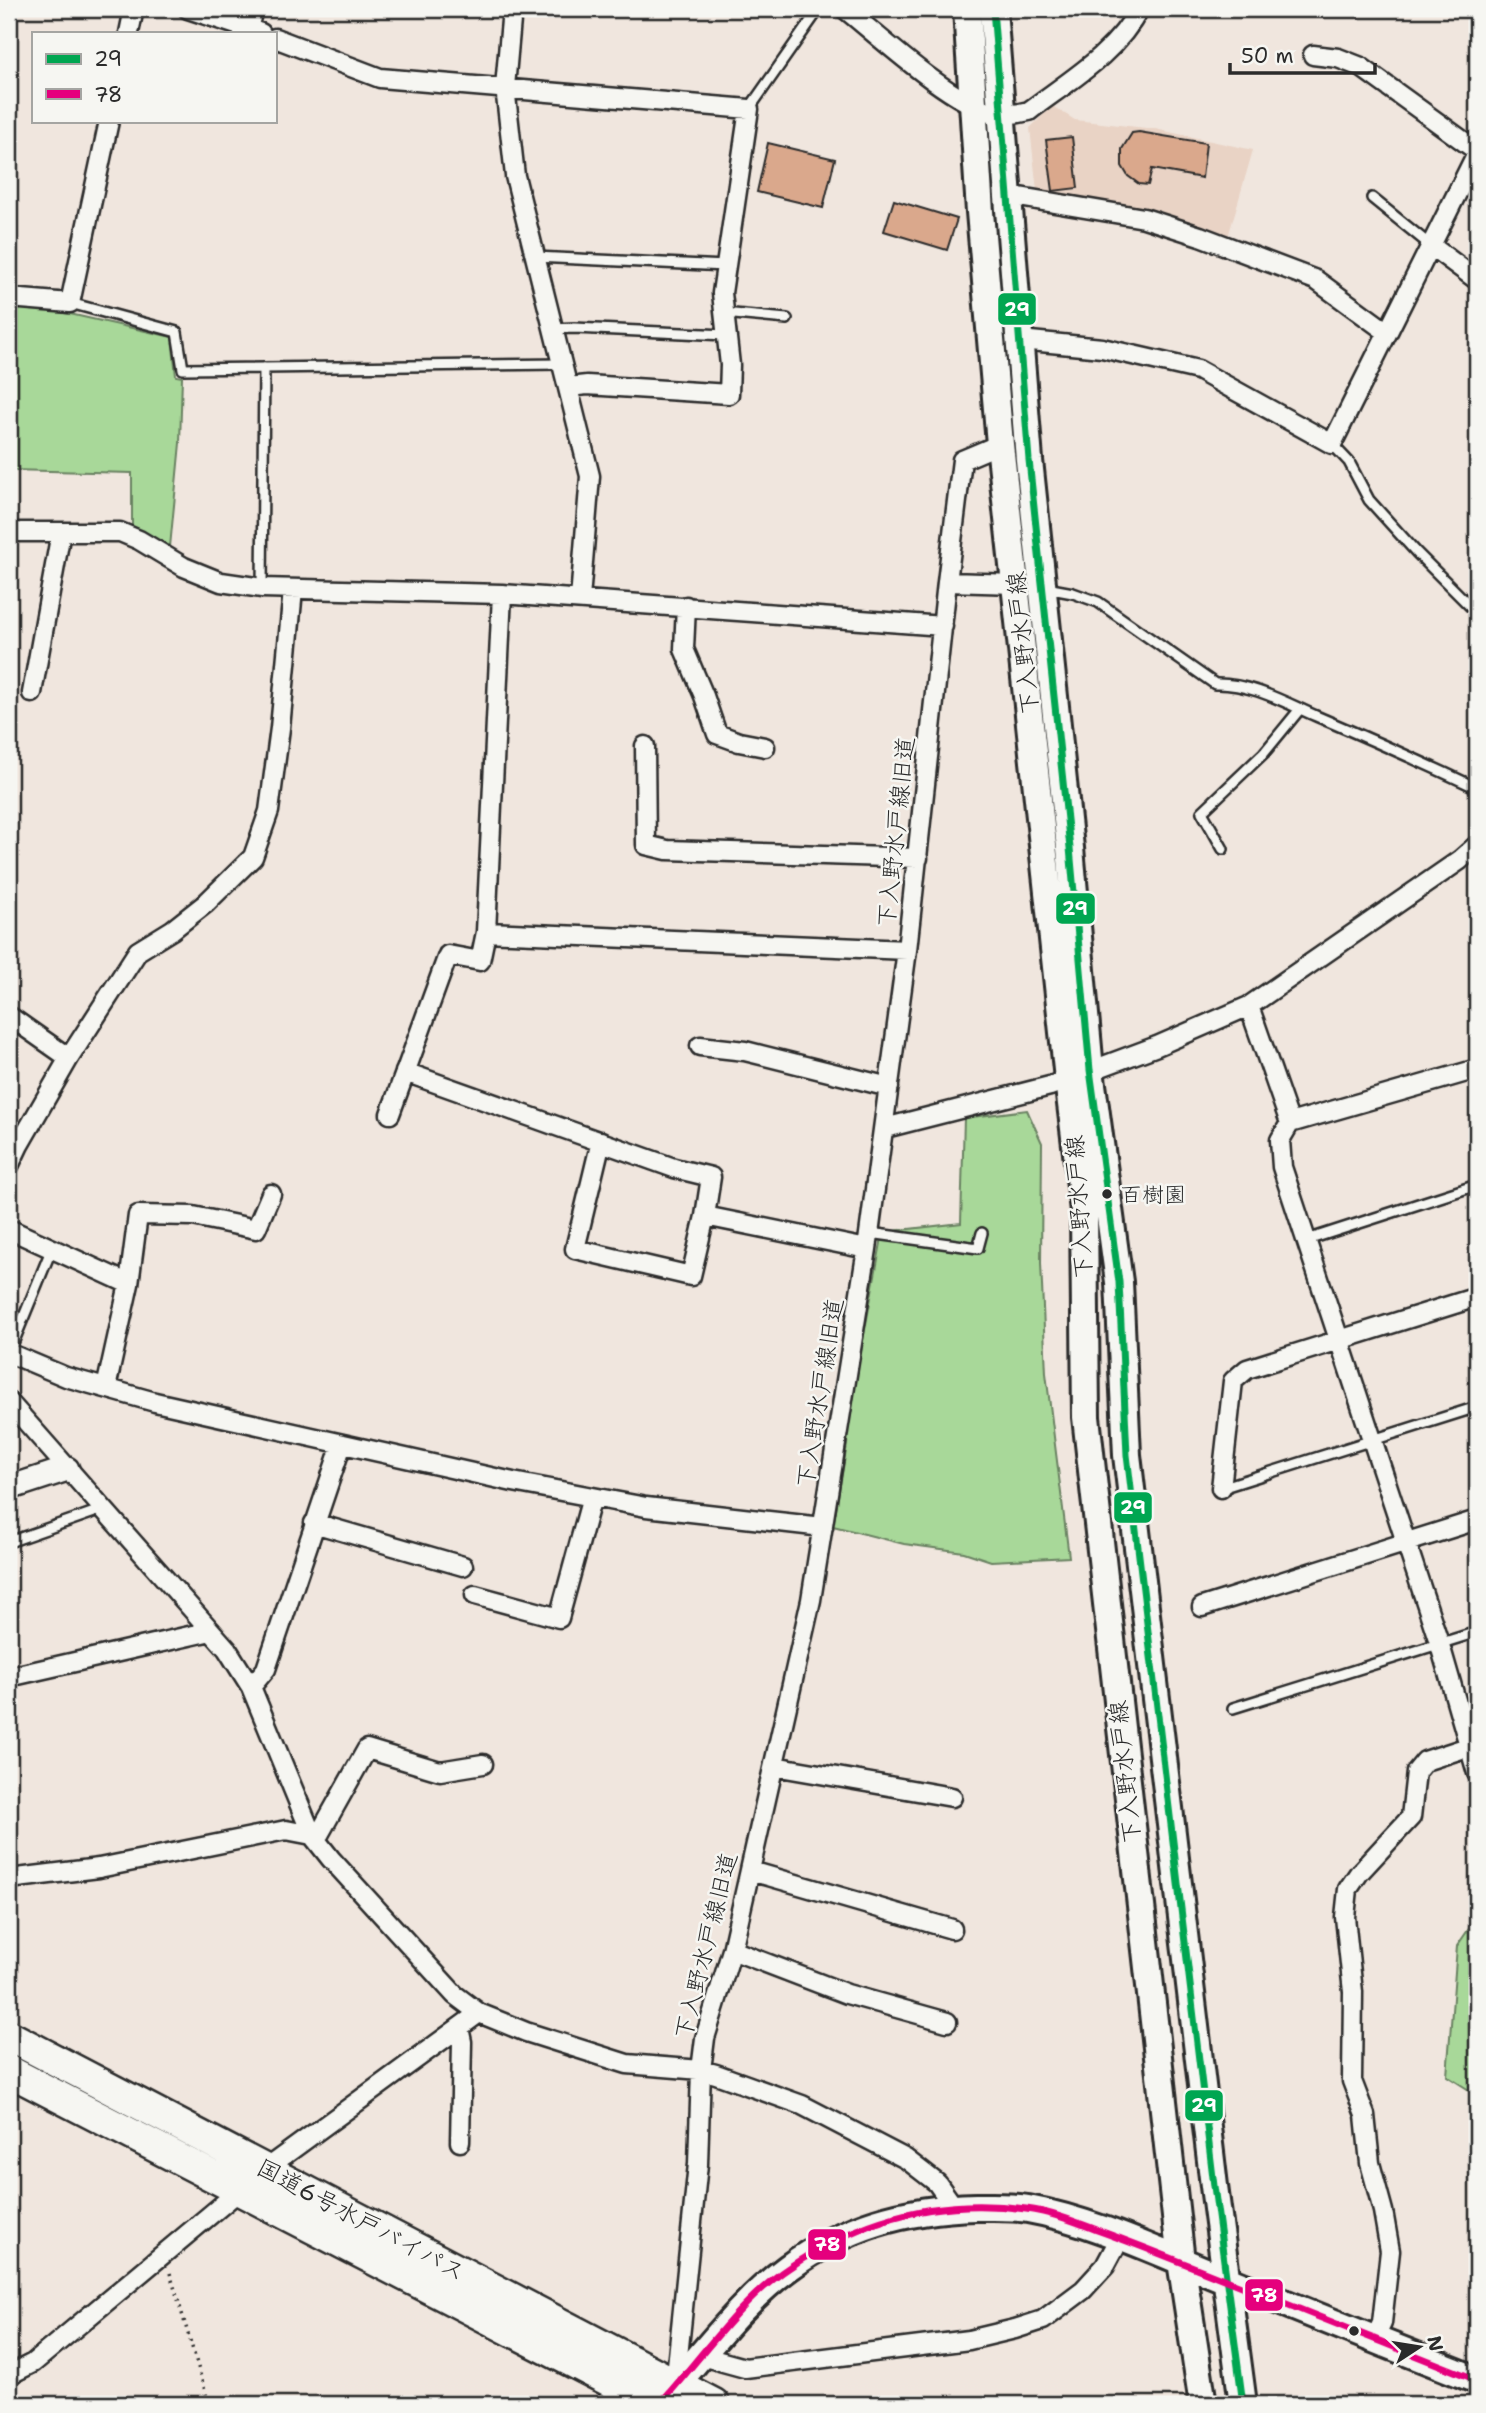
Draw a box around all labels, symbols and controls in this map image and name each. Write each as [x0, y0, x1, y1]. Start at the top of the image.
legend [32, 32, 276, 122]
scale bar [1230, 32, 1376, 76]
text: 50 m [1241, 42, 1294, 70]
text: 29 [94, 45, 122, 73]
text: 78 [94, 81, 123, 109]
line badge: 29 [997, 292, 1037, 326]
text: 29 [1004, 297, 1030, 322]
street label: 下入野水戸線 [1000, 570, 1046, 716]
street label: 下入野水戸線旧道 [870, 735, 922, 929]
line badge: 29 [1055, 892, 1096, 925]
text: 29 [1062, 896, 1088, 921]
street label: 下入野水戸線 [1058, 1134, 1100, 1280]
place label: 百樹園 [1120, 1180, 1186, 1209]
marker: 百樹園 [1100, 1187, 1114, 1201]
street label: 下入野水戸線旧道 [789, 1296, 851, 1490]
line badge: 29 [1113, 1491, 1153, 1524]
text: 29 [1120, 1495, 1146, 1520]
street label: 下入野水戸線 [1102, 1699, 1148, 1845]
street label: 下入野水戸線旧道 [667, 1849, 745, 2043]
line badge: 29 [1184, 2089, 1224, 2122]
text: 29 [1191, 2093, 1217, 2118]
street label: 国道6号水戸バイパス [251, 2151, 471, 2289]
line badge: 78 [807, 2228, 847, 2261]
text: 78 [814, 2232, 840, 2257]
line badge: 78 [1244, 2278, 1284, 2312]
text: 78 [1251, 2283, 1277, 2308]
north arrow [1384, 2312, 1454, 2382]
unlabelled marker [1347, 2324, 1361, 2338]
text: N [1421, 2334, 1449, 2354]

